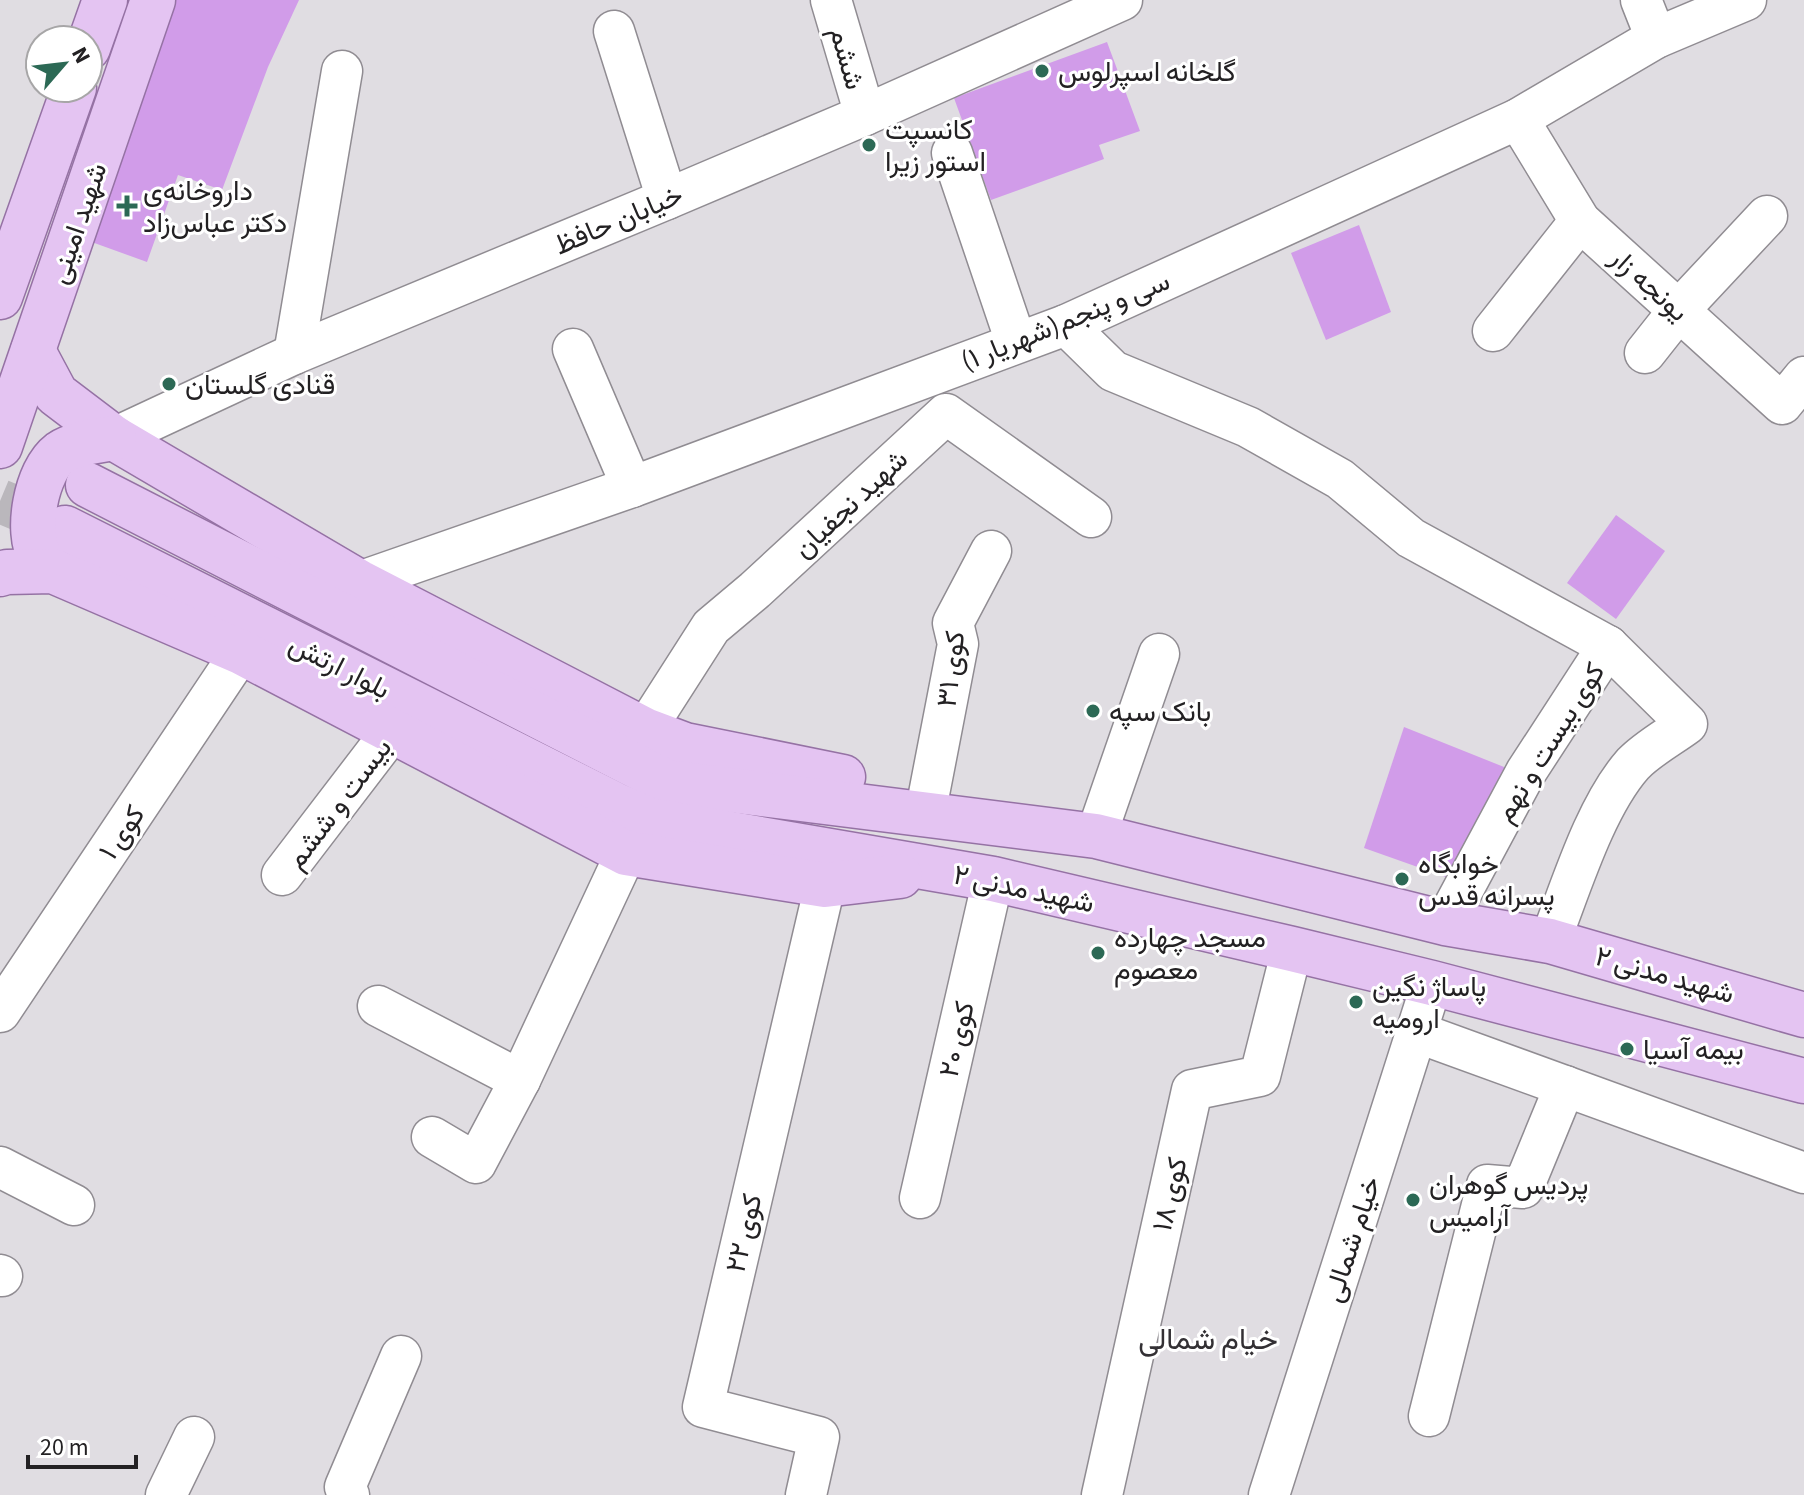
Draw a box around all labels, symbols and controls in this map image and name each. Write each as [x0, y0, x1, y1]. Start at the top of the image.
street label: ششم [819, 22, 875, 94]
north arrow [24, 24, 104, 104]
text: N [63, 41, 98, 69]
place label: گلخانه اسپرلوس [1058, 52, 1236, 92]
marker: گلخانه اسپرلوس [1033, 62, 1051, 80]
place label: کانسپت استور زیرا [885, 110, 986, 182]
marker: کانسپت استور زیرا [860, 136, 878, 154]
street label: شهید امینی [39, 157, 117, 289]
place label: داروخانه‌ی دکتر عباس‌زاد [143, 171, 287, 243]
street label: خیابان حافظ [548, 175, 689, 265]
marker: داروخانه‌ی دکتر عباس‌زاد [118, 197, 136, 215]
street label: یونجه زار [1600, 238, 1698, 331]
street label: سی و پنجم(شهریار ۱) [955, 261, 1176, 381]
place label: قنادی گلستان [185, 365, 335, 405]
marker: قنادی گلستان [160, 375, 178, 393]
street label: شهید نجفیان [784, 440, 917, 568]
street label: بلوار ارتش [282, 624, 397, 709]
street label: کوی ۳۱ [926, 629, 976, 710]
street label: کوی بیست و نهم [1485, 655, 1615, 830]
place label: بانک سپه [1109, 692, 1211, 732]
marker: بانک سپه [1084, 702, 1102, 720]
street label: بیست و ششم [276, 730, 401, 878]
street label: کوی ۱ [89, 797, 155, 868]
place label: خوابگاە پسرانە قدس [1418, 844, 1555, 916]
street label: شهید مدنی ۲ [950, 855, 1098, 923]
marker: خوابگاە پسرانە قدس [1393, 870, 1411, 888]
place label: مسجد چهارده معصوم [1114, 918, 1266, 990]
street label: شهید مدنی ۲ [1591, 936, 1739, 1014]
marker: مسجد چهارده معصوم [1089, 944, 1107, 962]
place label: پاساژ نگین ارومیه [1372, 967, 1486, 1039]
marker: پاساژ نگین ارومیه [1347, 993, 1365, 1011]
street label: کوی ۲۰ [929, 997, 985, 1081]
place label: بیمه آسیا [1643, 1030, 1744, 1070]
marker: بیمه آسیا [1618, 1040, 1636, 1058]
street label: کوی ۱۸ [1142, 1153, 1198, 1235]
place label: پردیس گوهران آرامیس [1429, 1165, 1588, 1237]
street label: خیام شمالی [1313, 1171, 1391, 1307]
street label: کوی ۲۲ [716, 1190, 772, 1276]
marker: پردیس گوهران آرامیس [1404, 1191, 1422, 1209]
district label: خیام شمالی [1138, 1318, 1278, 1361]
scale bar [28, 1419, 136, 1469]
text: 20 m [40, 1430, 89, 1465]

